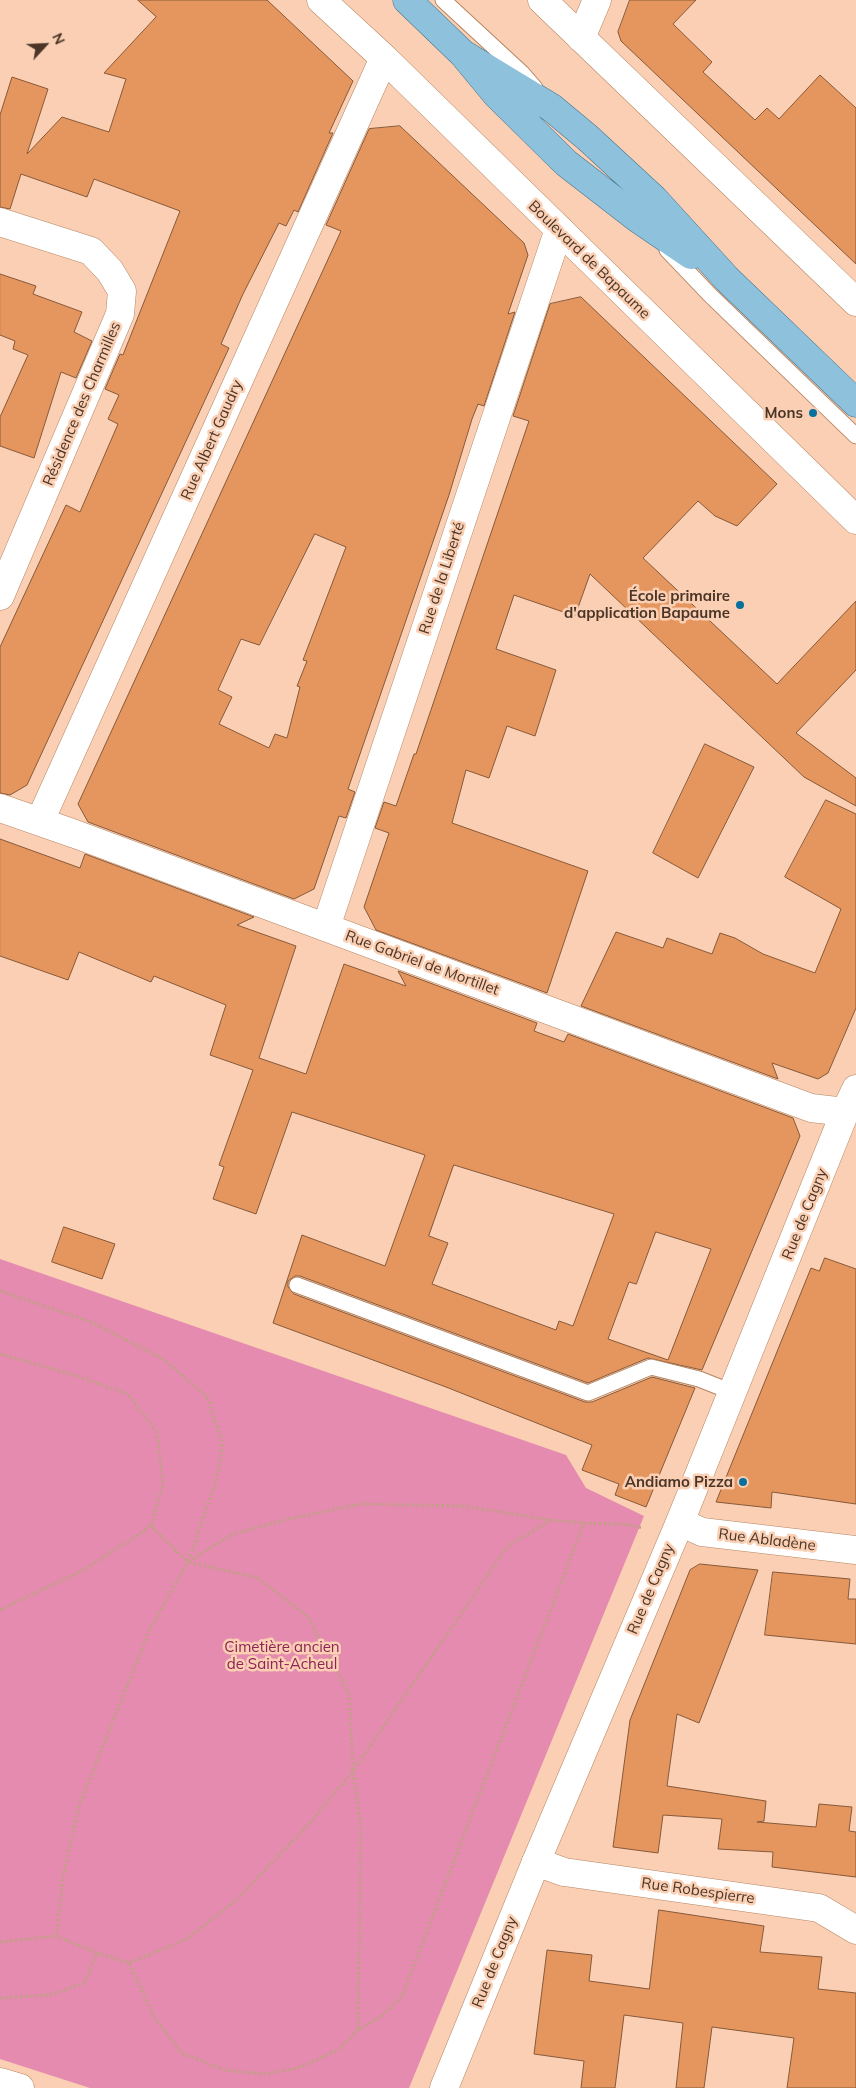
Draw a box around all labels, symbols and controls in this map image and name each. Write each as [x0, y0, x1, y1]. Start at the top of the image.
north arrow [20, 20, 70, 70]
text: N [48, 30, 69, 47]
street label: Boulevard de Bapaume [524, 197, 654, 323]
street label: Résidence des Charmilles [39, 319, 125, 489]
street label: Rue Albert Gaudry [177, 377, 247, 503]
place label: Mons [765, 404, 803, 422]
marker: Mons [807, 407, 819, 419]
street label: Rue de la Liberté [415, 520, 469, 636]
place label: École primaire d'application Bapaume [564, 587, 730, 622]
marker: École primaire d'application Bapaume [734, 599, 746, 611]
street label: Rue Gabriel de Mortillet [343, 927, 501, 999]
street label: Rue de Cagny [779, 1166, 831, 1262]
place label: Andiamo Pizza [625, 1473, 733, 1491]
marker: Andiamo Pizza [737, 1476, 749, 1488]
street label: Rue Abladène [717, 1525, 817, 1555]
street label: Rue de Cagny [624, 1541, 678, 1637]
park label: Cimetière ancien de Saint-Acheul [224, 1638, 340, 1673]
street label: Rue Robespierre [640, 1874, 756, 1908]
street label: Rue de Cagny [469, 1914, 521, 2010]

